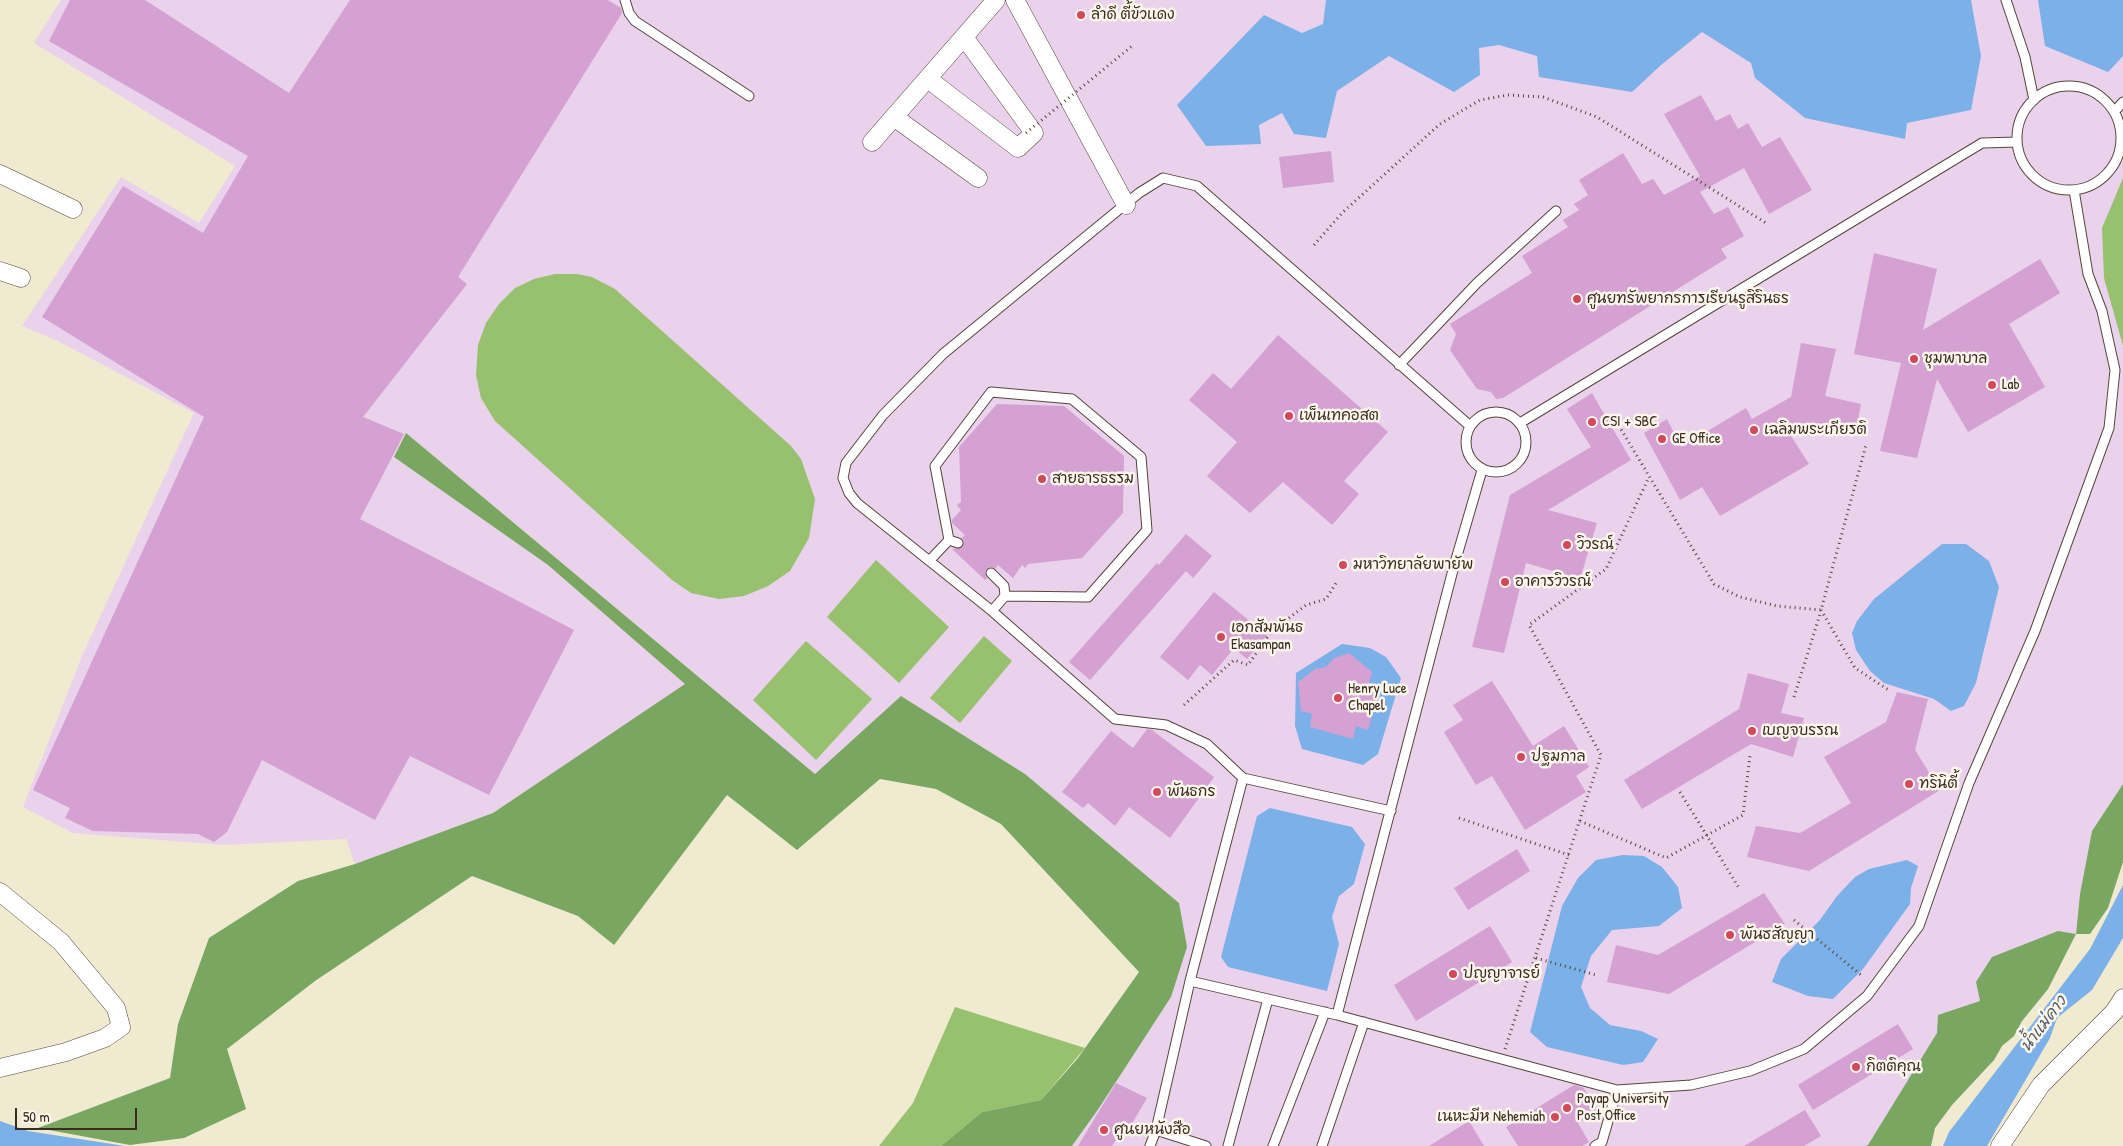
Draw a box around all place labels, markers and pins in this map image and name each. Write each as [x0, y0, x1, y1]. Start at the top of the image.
place label: ลำดี ตี้ขัวแดง [1091, 6, 1175, 24]
marker: ลำดี ตี้ขัวแดง [1075, 9, 1087, 21]
place label: ศูนยทรัพยากรการเรียนรูสิรินธร [1587, 290, 1789, 308]
marker: ศูนยทรัพยากรการเรียนรูสิรินธร [1571, 293, 1583, 305]
place label: ชุมพาบาล [1924, 350, 1987, 368]
marker: ชุมพาบาล [1908, 353, 1920, 365]
place label: Lab [2002, 376, 2020, 394]
marker: Lab [1986, 379, 1998, 391]
place label: เพ็นเทคอสต [1299, 407, 1379, 425]
marker: เพ็นเทคอสต [1283, 410, 1295, 422]
place label: CSI + SBC [1602, 413, 1657, 431]
marker: CSI + SBC [1586, 416, 1598, 428]
place label: เฉลิมพระเกียรติ [1764, 421, 1867, 439]
marker: เฉลิมพระเกียรติ [1748, 424, 1760, 436]
place label: GE Office [1672, 430, 1721, 448]
marker: GE Office [1656, 433, 1668, 445]
place label: สายธารธรรม [1052, 470, 1134, 488]
marker: สายธารธรรม [1036, 473, 1048, 485]
place label: วิวรณ์ [1577, 536, 1614, 554]
marker: วิวรณ์ [1561, 539, 1573, 551]
place label: มหาวิทยาลัยพายัพ [1353, 556, 1473, 574]
marker: มหาวิทยาลัยพายัพ [1337, 559, 1349, 571]
place label: อาคารวิวรณ์ [1515, 573, 1591, 591]
marker: อาคารวิวรณ์ [1499, 576, 1511, 588]
place label: เอกสัมพันธ Ekasampan [1231, 619, 1304, 654]
marker: เอกสัมพันธ Ekasampan [1215, 631, 1227, 643]
place label: Henry Luce Chapel [1348, 680, 1407, 715]
marker: Henry Luce Chapel [1332, 692, 1344, 704]
place label: เบญจบรรณ [1762, 722, 1838, 740]
marker: เบญจบรรณ [1746, 725, 1758, 737]
place label: ปฐมกาล [1531, 748, 1585, 766]
marker: ปฐมกาล [1515, 751, 1527, 763]
place label: ทรินิตี้ [1919, 775, 1958, 793]
marker: ทรินิตี้ [1903, 778, 1915, 790]
place label: พันธกร [1167, 783, 1215, 801]
marker: พันธกร [1151, 786, 1163, 798]
place label: พันธสัญญา [1740, 926, 1814, 944]
marker: พันธสัญญา [1724, 929, 1736, 941]
place label: ปญญาจารย์ [1463, 965, 1540, 983]
marker: ปญญาจารย์ [1447, 968, 1459, 980]
place label: กิตติคุณ [1866, 1058, 1921, 1076]
marker: กิตติคุณ [1850, 1061, 1862, 1073]
place label: Payap University Post Office [1577, 1090, 1669, 1125]
marker: Payap University Post Office [1561, 1102, 1573, 1114]
place label: เนหะมีห Nehemiah [1437, 1108, 1545, 1126]
marker: เนหะมีห Nehemiah [1549, 1111, 1561, 1123]
place label: ศูนยหนังสือ [1114, 1121, 1191, 1139]
marker: ศูนยหนังสือ [1098, 1124, 1110, 1136]

